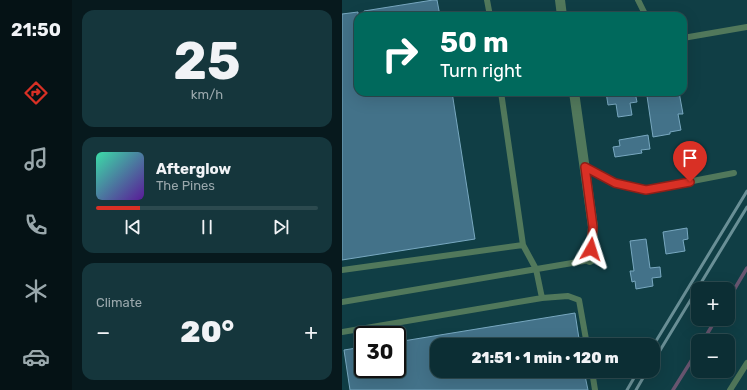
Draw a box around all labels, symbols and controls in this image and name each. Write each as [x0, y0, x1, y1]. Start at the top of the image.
text: 21:50 [11, 19, 61, 41]
text: 50 m [440, 26, 509, 59]
icon: right [374, 28, 426, 80]
text: 25 [173, 30, 241, 92]
text: Turn right [440, 60, 522, 82]
icon: directions [22, 79, 50, 107]
text: km/h [191, 87, 223, 102]
pin [673, 141, 707, 182]
icon: music [22, 145, 50, 173]
icon: arrive [679, 147, 701, 169]
text: Afterglow [156, 160, 231, 178]
text: The Pines [156, 178, 215, 193]
icon: phone [22, 211, 50, 239]
icon: previous [122, 216, 144, 238]
icon: pause [196, 216, 218, 238]
icon: next [270, 216, 292, 238]
position arrow [570, 228, 612, 270]
icon: climate [22, 277, 50, 305]
map controls [691, 282, 735, 378]
button: + [691, 282, 735, 326]
text: Climate [96, 295, 142, 310]
text: 20° [180, 314, 234, 350]
text: − [96, 319, 110, 346]
text: + [304, 319, 318, 346]
speed limit sign: 30 [354, 326, 406, 378]
button: − [691, 334, 735, 378]
icon: car [22, 343, 50, 371]
text: 21:51 · 1 min · 120 m [471, 349, 619, 367]

